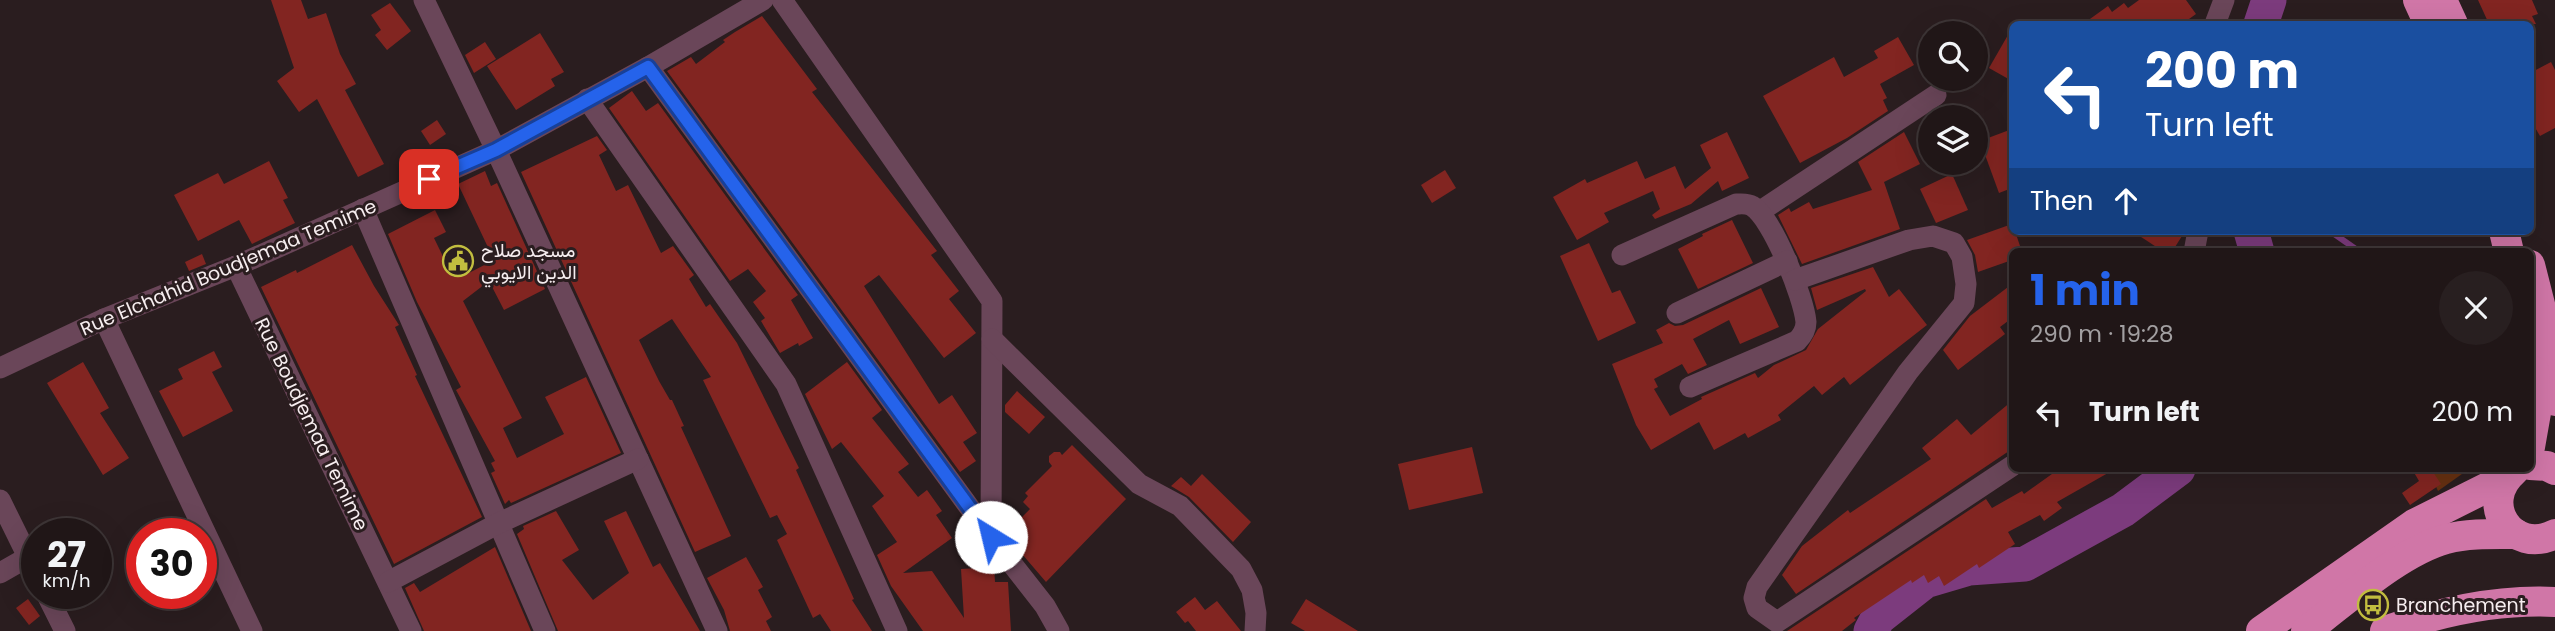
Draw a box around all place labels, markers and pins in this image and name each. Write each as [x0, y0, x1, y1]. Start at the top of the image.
pin [399, 149, 459, 209]
place label: مسجد صلاح الدين الايوبي [481, 237, 577, 288]
public building icon: مسجد صلاح الدين الايوبي [441, 244, 475, 278]
bus stop icon: Branchement [2356, 588, 2390, 622]
place label: Branchement [2396, 592, 2526, 619]

